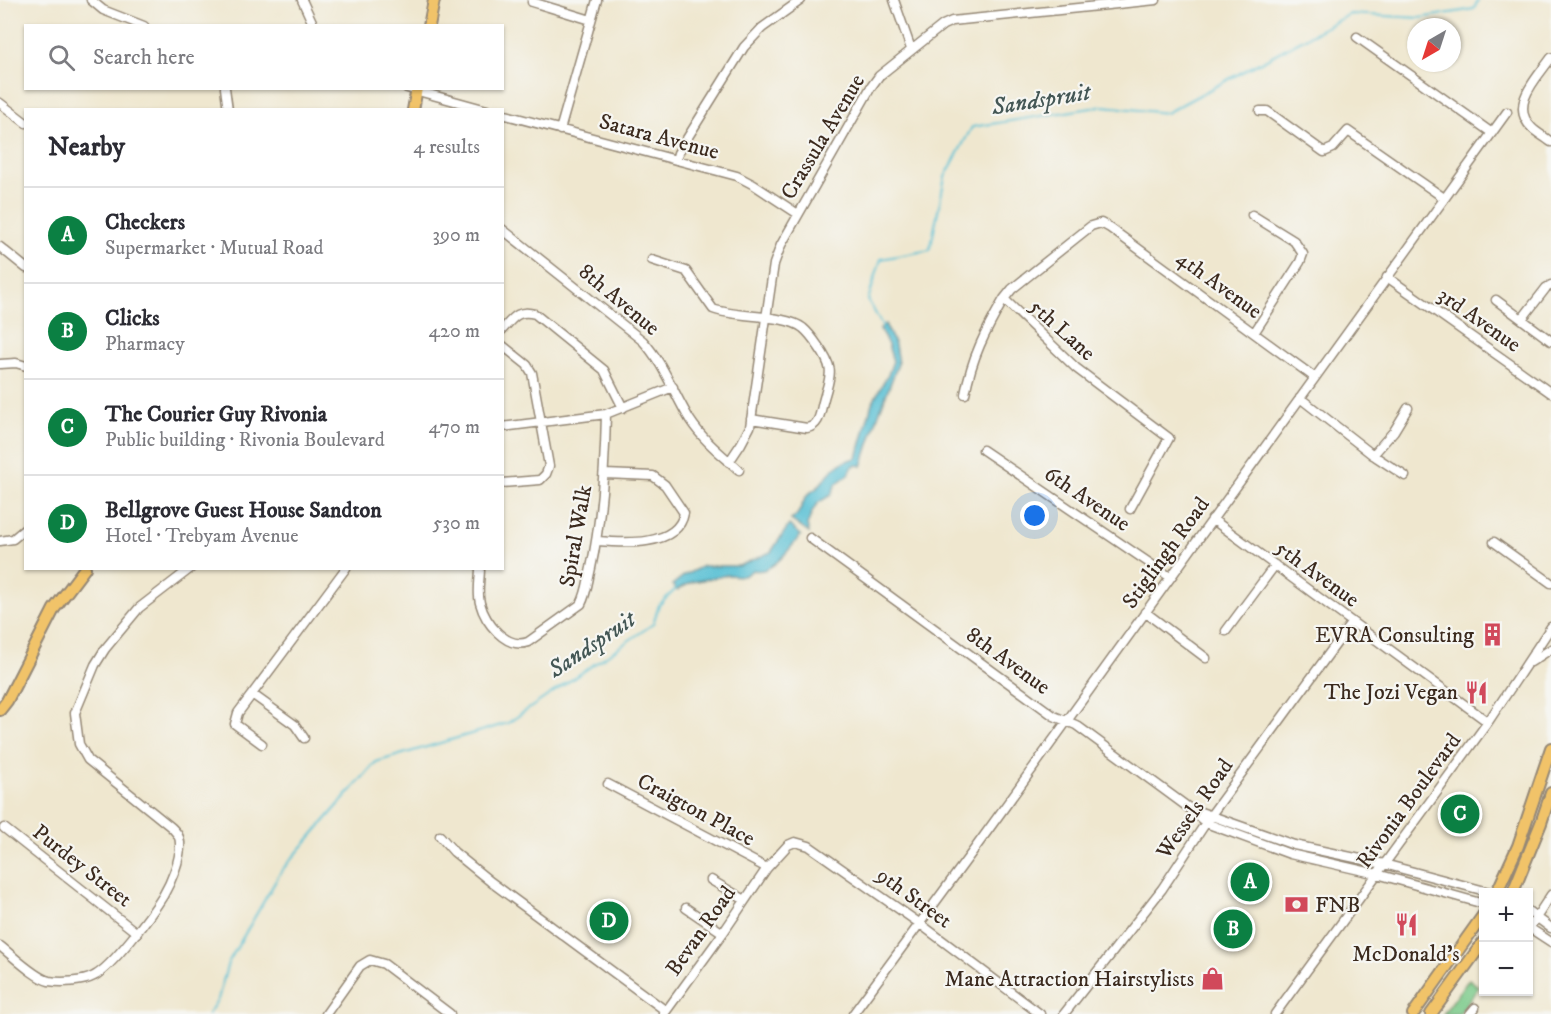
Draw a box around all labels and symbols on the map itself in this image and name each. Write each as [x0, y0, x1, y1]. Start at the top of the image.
north arrow [1407, 18, 1461, 72]
street label: Crassula Avenue [775, 69, 871, 205]
water label: Sandspruit [989, 77, 1094, 123]
street label: Satara Avenue [596, 108, 722, 166]
street label: 4th Avenue [1171, 245, 1267, 325]
street label: 8th Avenue [573, 258, 665, 342]
street label: 3rd Avenue [1432, 282, 1526, 358]
street label: 5th Lane [1023, 293, 1101, 367]
street label: 6th Avenue [1039, 460, 1135, 538]
street label: Spiral Walk [554, 483, 598, 589]
street label: Stiglingh Road [1117, 492, 1216, 614]
your location [1020, 501, 1049, 530]
street label: 5th Avenue [1270, 534, 1364, 614]
water label: Sandspruit [542, 604, 643, 686]
street label: 8th Avenue [961, 621, 1055, 701]
place label: EVRA Consulting [1315, 622, 1474, 649]
building icon: EVRA Consulting [1479, 622, 1505, 648]
place label: The Jozi Vegan [1324, 679, 1458, 706]
restaurant icon: The Jozi Vegan [1463, 679, 1489, 705]
street label: Rivonia Boulevard [1351, 728, 1467, 874]
street label: Wessels Road [1150, 754, 1239, 865]
street label: Craigton Place [632, 768, 760, 852]
pin: C [1440, 792, 1480, 836]
street label: Purdey Street [27, 819, 137, 913]
pin: A [1230, 860, 1270, 904]
street label: 9th Street [870, 861, 957, 934]
street label: Bevan Road [660, 881, 742, 981]
bank icon: FNB [1284, 892, 1310, 918]
place label: FNB [1315, 892, 1360, 919]
pin: D [590, 898, 628, 944]
pin: B [1214, 906, 1252, 952]
restaurant icon: McDonald's [1393, 912, 1419, 938]
place label: McDonald's [1352, 941, 1460, 968]
place label: Mane Attraction Hairstylists [944, 966, 1194, 993]
shop icon: Mane Attraction Hairstylists [1199, 966, 1225, 992]

